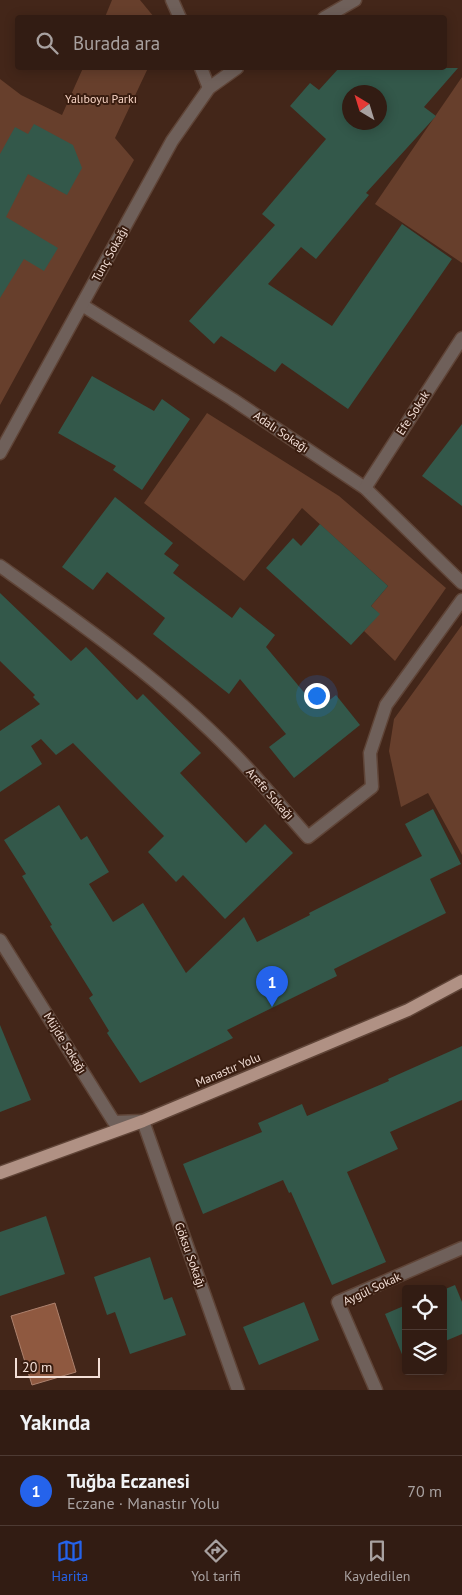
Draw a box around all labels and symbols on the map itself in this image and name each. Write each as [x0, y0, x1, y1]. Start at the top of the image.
north arrow [342, 85, 387, 130]
park label: Yalıboyu Parkı [65, 91, 137, 106]
street label: Tunç Sokağı [88, 223, 131, 284]
street label: Efe Sokak [393, 388, 433, 438]
street label: Adalı Sokağı [251, 408, 312, 456]
your location [304, 683, 330, 709]
street label: Arefe Sokağı [243, 765, 297, 823]
pin: 1 [256, 966, 288, 1007]
street label: Müjde Sokağı [41, 1009, 90, 1076]
street label: Manastır Yolu [193, 1049, 263, 1090]
street label: Göksu Sokağı [172, 1220, 209, 1290]
street label: Aygül Sokak [341, 1269, 403, 1308]
scale bar [15, 1355, 100, 1378]

